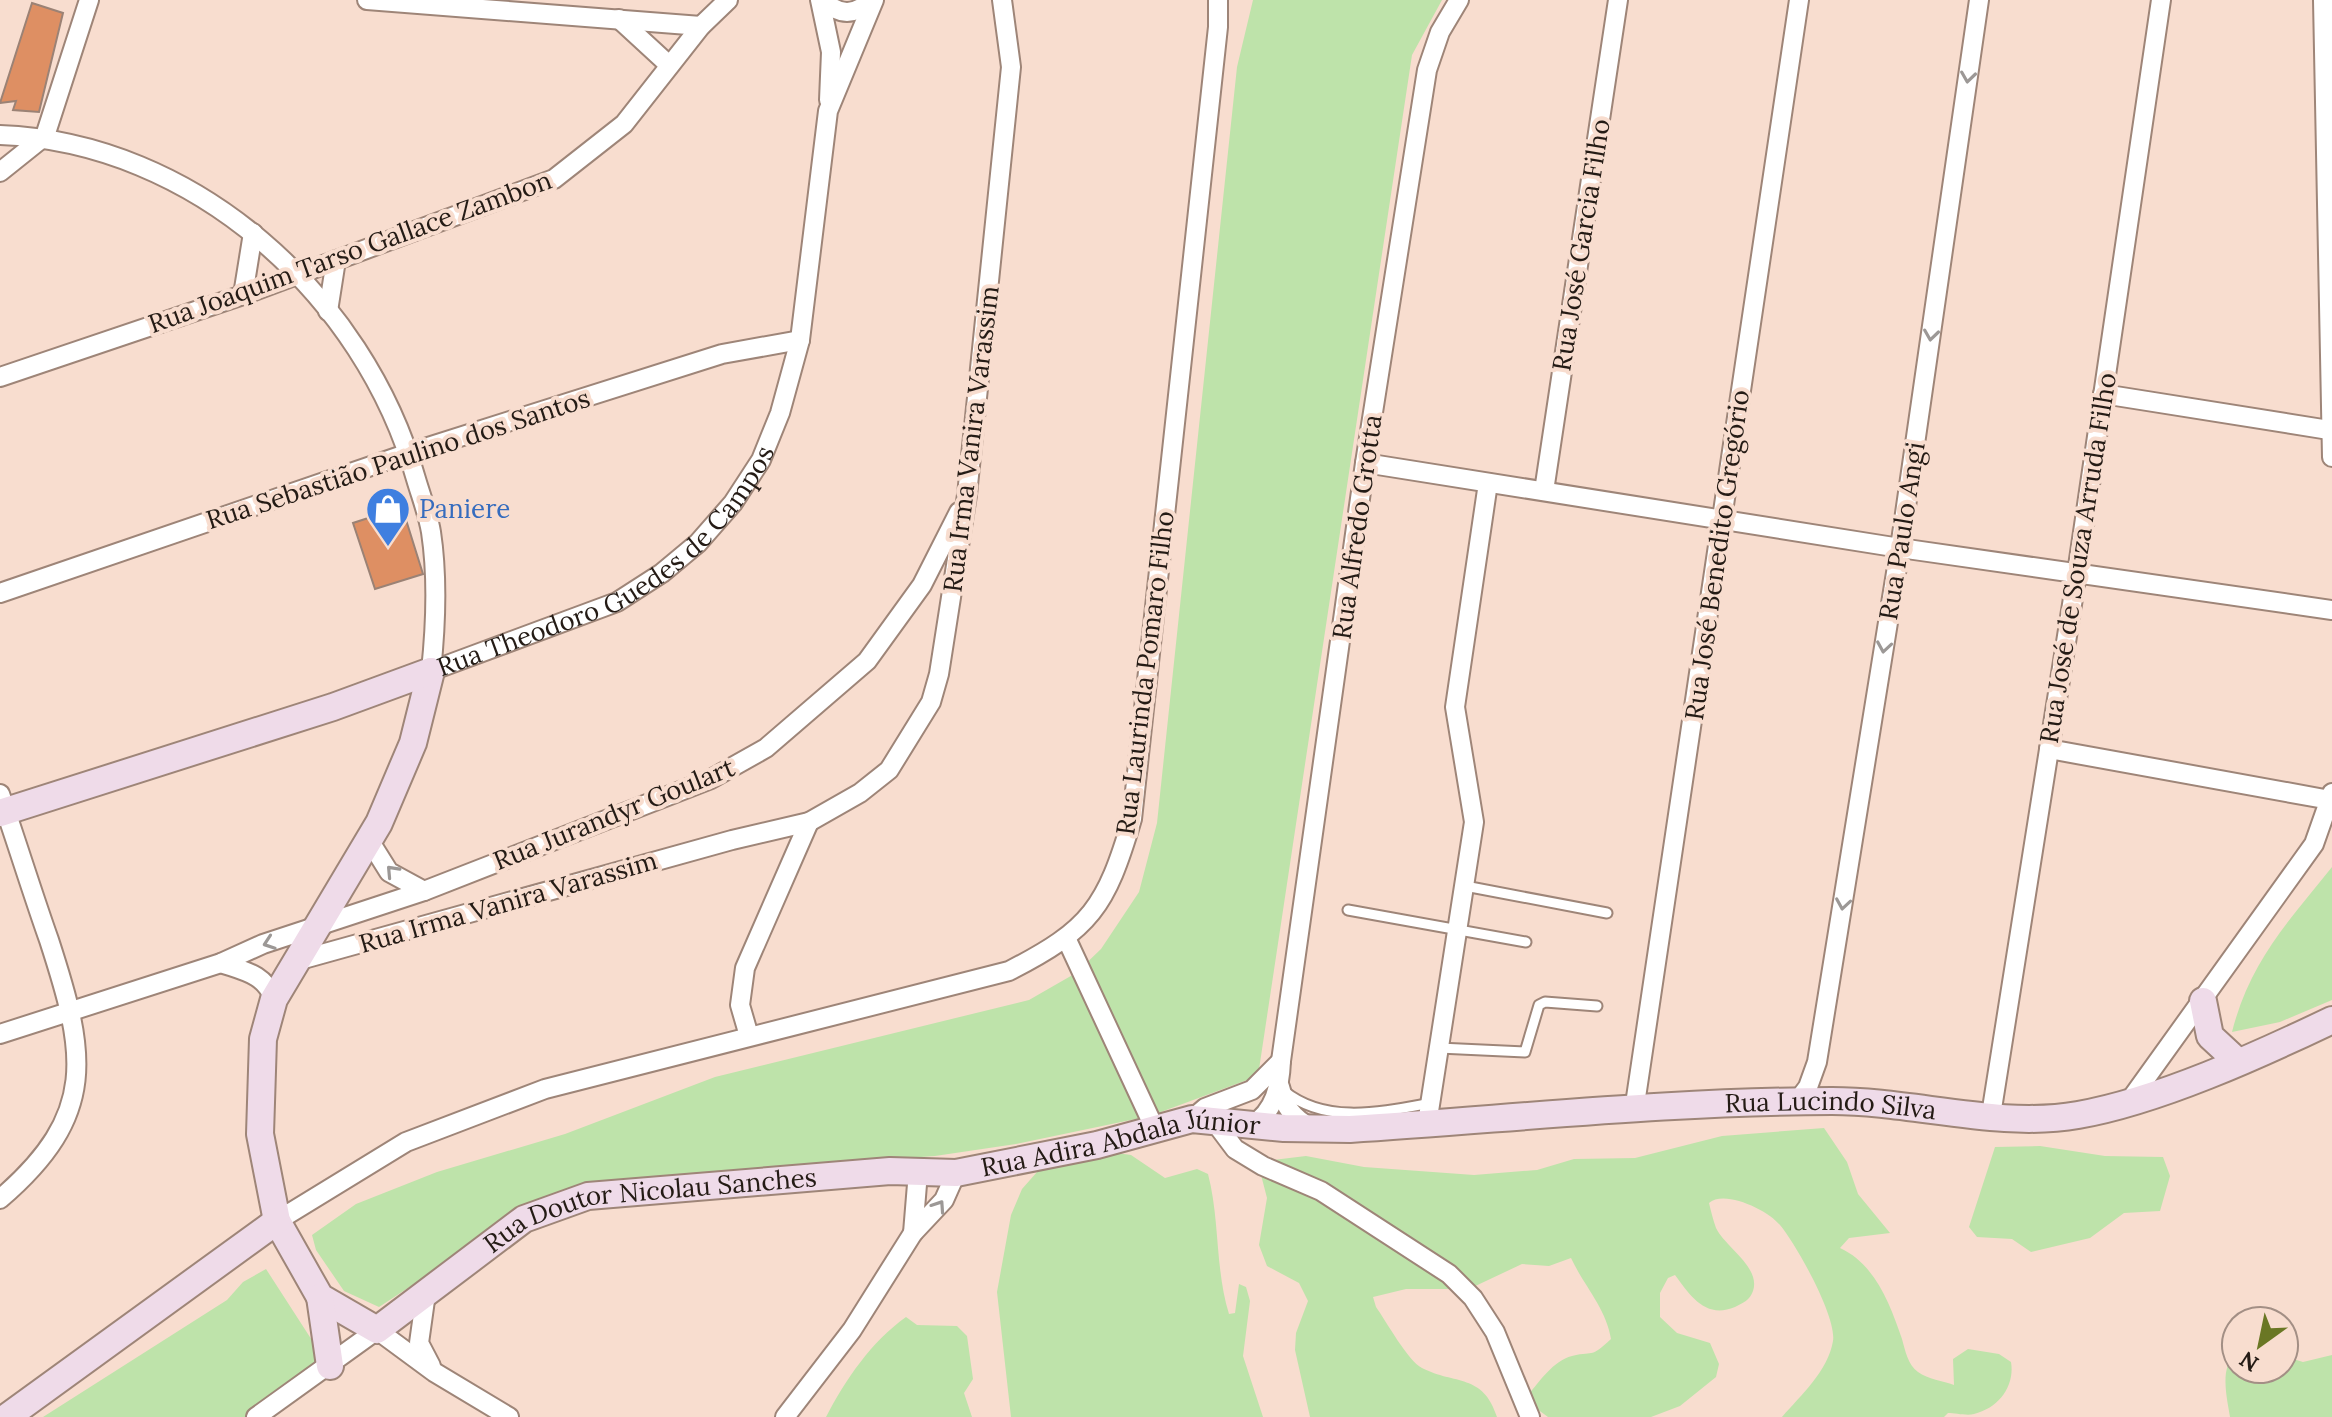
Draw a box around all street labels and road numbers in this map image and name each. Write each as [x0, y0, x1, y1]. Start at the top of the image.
street label: Rua José Garcia Filho [1544, 117, 1617, 373]
street label: Rua Joaquim Tarso Gallace Zambon [144, 163, 556, 340]
street label: Rua Irma Vanira Varassim [935, 284, 1006, 594]
street label: Rua José de Souza Arruda Filho [2032, 370, 2123, 746]
street label: Rua Sebastião Paulino dos Santos [202, 381, 594, 536]
street label: Rua José Benedito Gregório [1677, 388, 1756, 722]
street label: Rua Alfredo Grotta [1324, 412, 1389, 641]
street label: Rua Paulo Angi [1871, 439, 1932, 622]
street label: Rua Theodoro Guedes de Campos [432, 441, 781, 683]
street label: Rua Laurinda Pomaro Filho [1108, 509, 1181, 837]
street label: Rua Jurandyr Goulart [488, 750, 739, 877]
street label: Rua Irma Vanira Varassim [355, 843, 661, 960]
street label: Rua Lucindo Silva [1724, 1084, 1939, 1127]
street label: Rua Adira Abdala Júnior [978, 1102, 1263, 1184]
street label: Rua Doutor Nicolau Sanches [477, 1160, 818, 1260]

